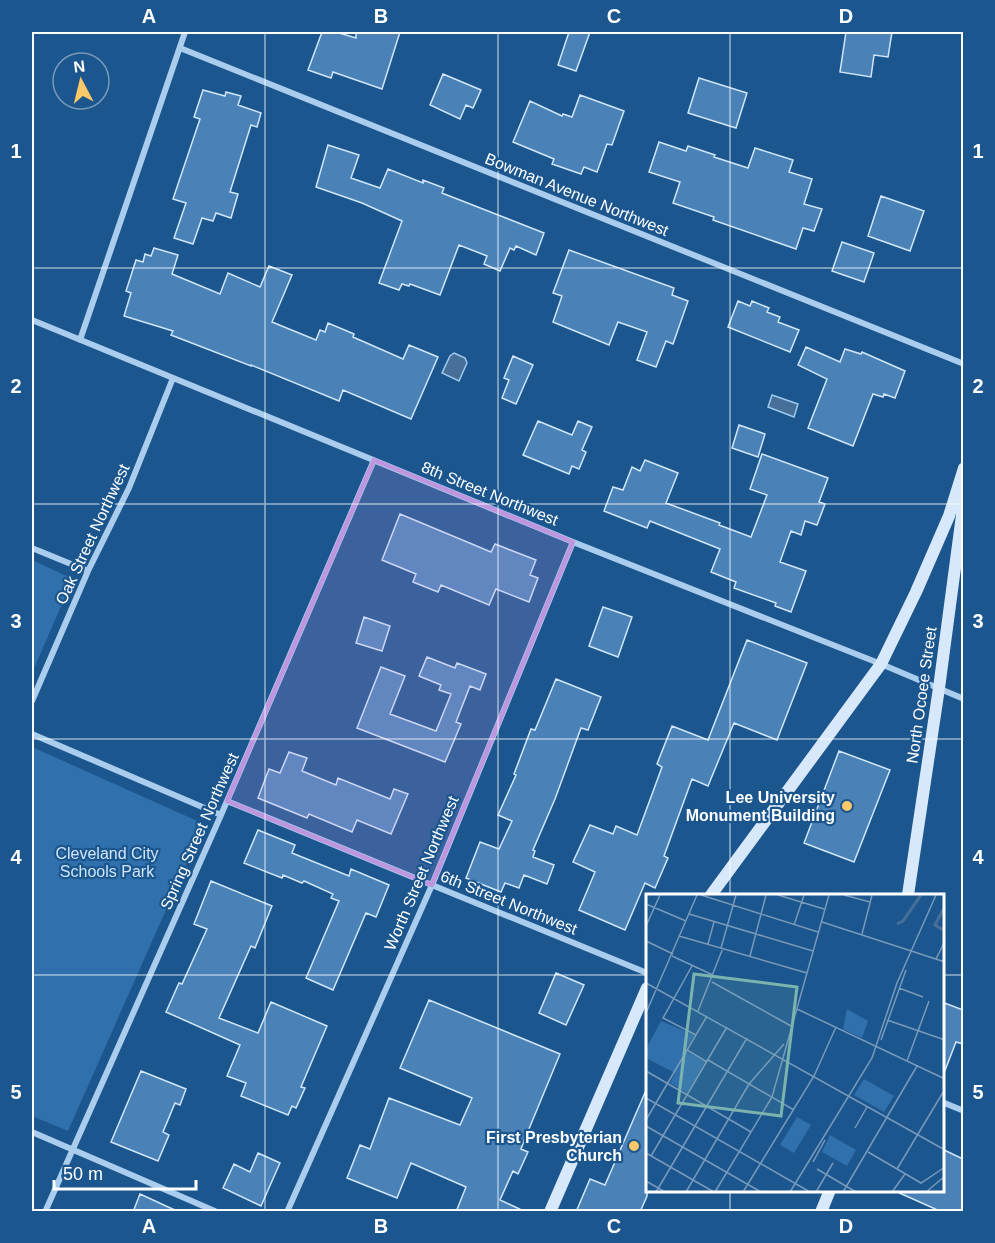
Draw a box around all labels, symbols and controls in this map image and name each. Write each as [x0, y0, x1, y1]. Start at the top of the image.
text: A [142, 5, 156, 27]
text: B [374, 5, 388, 27]
text: C [607, 5, 621, 27]
text: D [839, 5, 853, 27]
north arrow [51, 51, 111, 111]
text: N [72, 57, 86, 76]
text: 1 [10, 140, 22, 162]
text: 1 [972, 140, 984, 162]
street label: Bowman Avenue Northwest [483, 150, 671, 239]
text: 2 [10, 375, 22, 397]
text: 2 [972, 375, 984, 397]
street label: 8th Street Northwest [419, 458, 561, 529]
street label: Oak Street Northwest [52, 461, 133, 607]
text: 3 [10, 610, 22, 632]
text: 3 [972, 610, 984, 632]
street label: North Ocoee Street [903, 625, 940, 765]
street label: Spring Street Northwest [157, 750, 242, 912]
place label: Lee University Monument Building [686, 789, 835, 824]
street label: Worth Street Northwest [381, 793, 462, 953]
marker: Lee University Monument Building [840, 799, 854, 813]
park label: Cleveland City Schools Park [55, 845, 159, 880]
text: 4 [10, 846, 22, 868]
text: 4 [972, 846, 984, 868]
street label: 6th Street Northwest [438, 867, 580, 938]
inset map [646, 894, 944, 1192]
text: 5 [10, 1081, 22, 1103]
text: 5 [972, 1081, 984, 1103]
place label: First Presbyterian Church [486, 1129, 622, 1164]
marker: First Presbyterian Church [627, 1139, 641, 1153]
scale bar [54, 1153, 196, 1191]
text: 50 m [63, 1164, 103, 1184]
text: A [142, 1215, 156, 1237]
text: B [374, 1215, 388, 1237]
text: C [607, 1215, 621, 1237]
text: D [839, 1215, 853, 1237]

